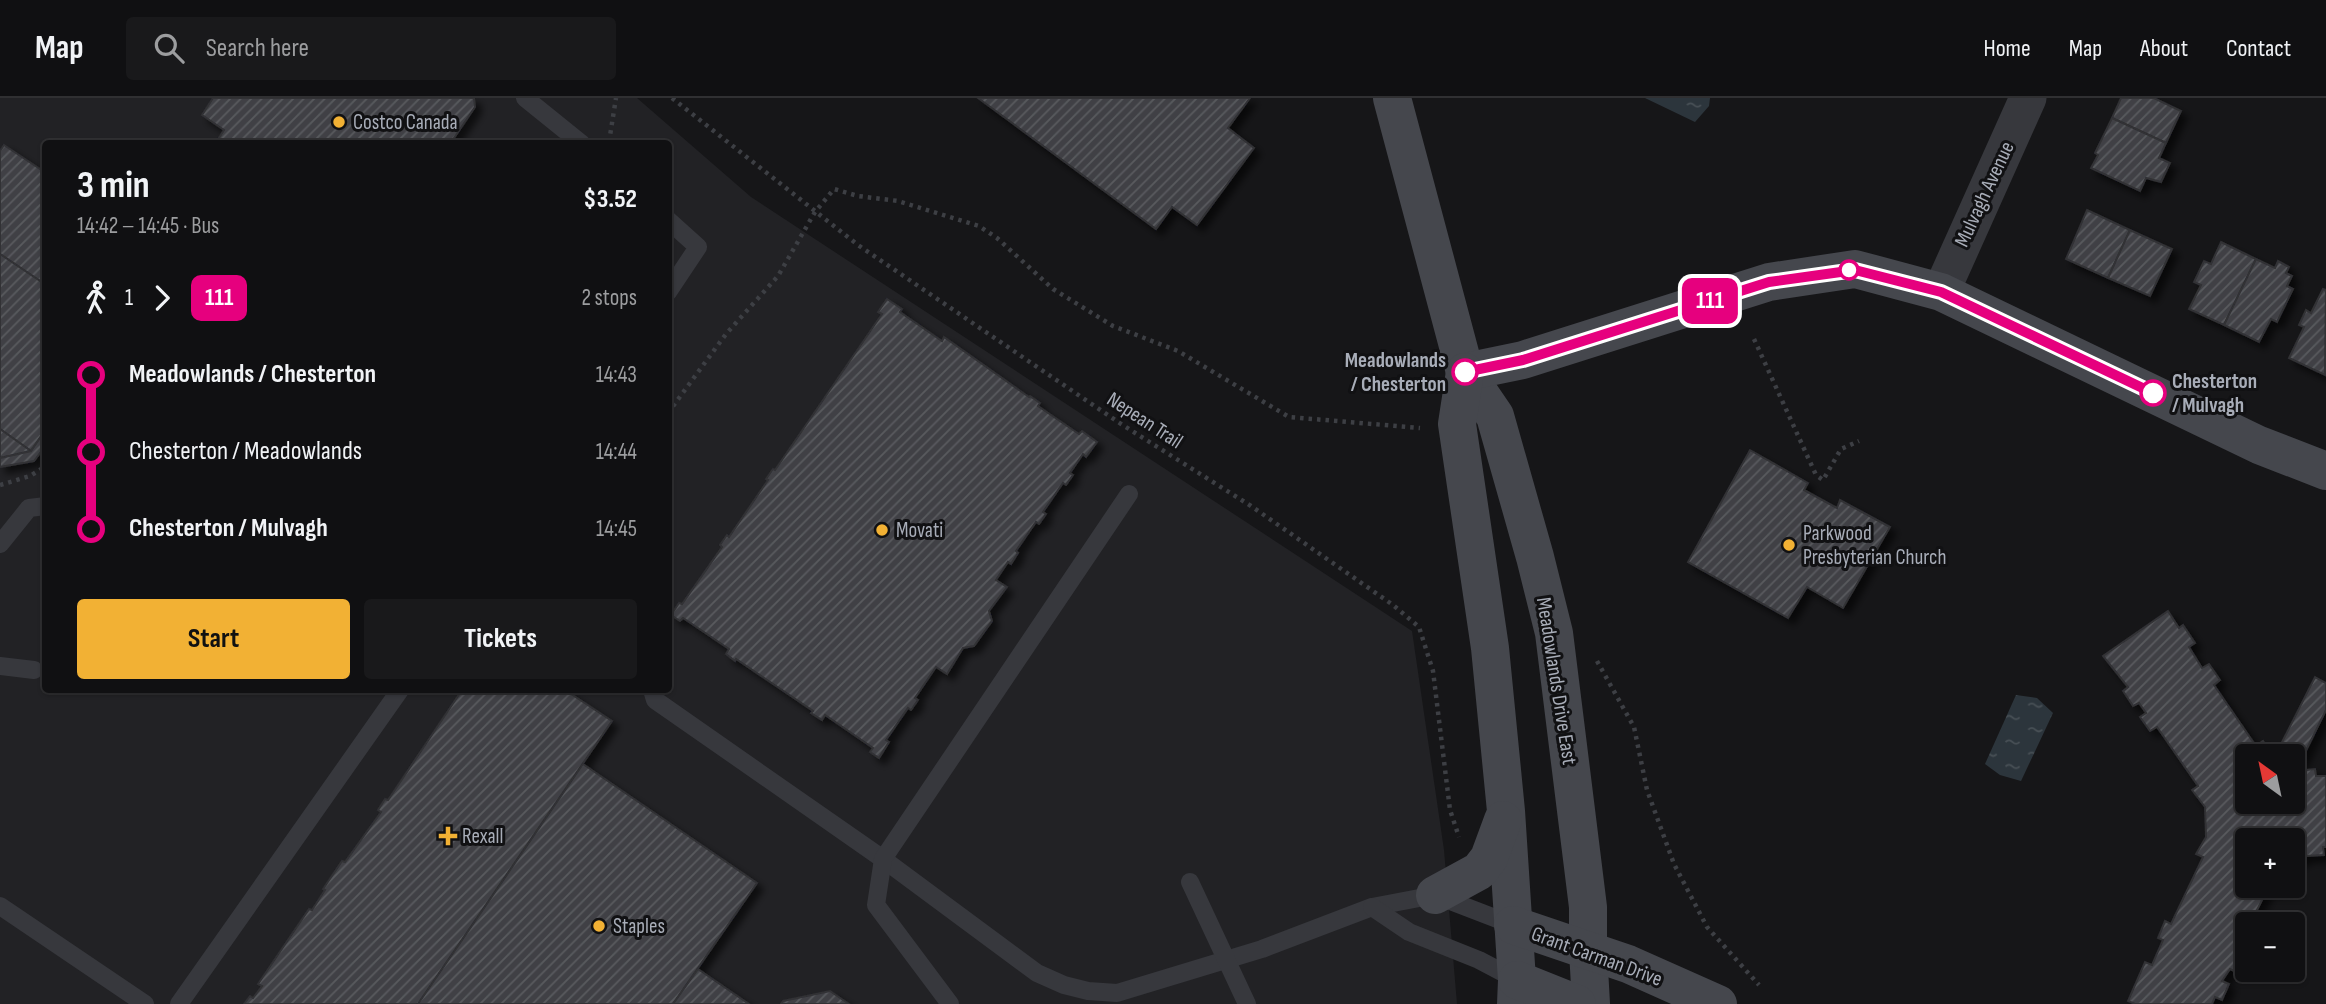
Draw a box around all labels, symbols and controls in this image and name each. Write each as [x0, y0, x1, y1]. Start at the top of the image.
search box [126, 17, 616, 80]
text: Map [35, 28, 84, 68]
icon: search [150, 29, 188, 67]
text: Search here [206, 33, 309, 64]
text: Home [1983, 34, 2031, 63]
text: Map [2069, 34, 2102, 63]
text: About [2140, 34, 2188, 63]
text: Contact [2226, 34, 2291, 63]
place label: Costco Canada [353, 110, 458, 135]
marker: Costco Canada [331, 114, 347, 130]
street label: Mulvagh Avenue [1949, 138, 2020, 251]
text: 3 min [77, 163, 150, 208]
text: $3.52 [583, 184, 637, 215]
text: 14:42 – 14:45 · Bus [77, 212, 219, 240]
unlabelled marker [1839, 260, 1859, 280]
line badge: 111 [1670, 278, 1750, 324]
icon: walk [77, 279, 115, 317]
icon: forward [143, 279, 181, 317]
text: 111 [205, 283, 233, 312]
text: 1 [125, 284, 133, 312]
text: 2 stops [581, 284, 637, 312]
text: 111 [1696, 286, 1724, 315]
place label: Meadowlands / Chesterton [1345, 348, 1446, 397]
text: Meadowlands / Chesterton [129, 359, 376, 390]
marker: Meadowlands / Chesterton [1452, 359, 1478, 385]
text: 14:43 [596, 361, 637, 389]
place label: Chesterton / Mulvagh [2172, 369, 2257, 418]
marker: Chesterton / Mulvagh [2140, 380, 2166, 406]
street label: Nepean Trail [1102, 387, 1187, 454]
text: Chesterton / Meadowlands [129, 436, 362, 467]
text: 14:44 [596, 438, 637, 466]
text: Chesterton / Mulvagh [129, 513, 328, 544]
text: 14:45 [596, 515, 637, 543]
place label: Movati [896, 518, 943, 543]
place label: Parkwood Presbyterian Church [1803, 521, 1946, 570]
marker: Movati [874, 522, 890, 538]
marker: Parkwood Presbyterian Church [1781, 537, 1797, 553]
street label: Meadowlands Drive East [1531, 596, 1582, 767]
button: Start [77, 599, 350, 679]
button: Tickets [364, 599, 637, 679]
north arrow [2235, 744, 2305, 814]
map controls [2235, 744, 2305, 982]
place label: Rexall [462, 824, 503, 849]
marker: Rexall [440, 828, 456, 844]
button: + [2235, 828, 2305, 898]
button: − [2235, 912, 2305, 982]
place label: Staples [613, 914, 665, 939]
marker: Staples [591, 918, 607, 934]
street label: Grant Carman Drive [1528, 921, 1666, 992]

